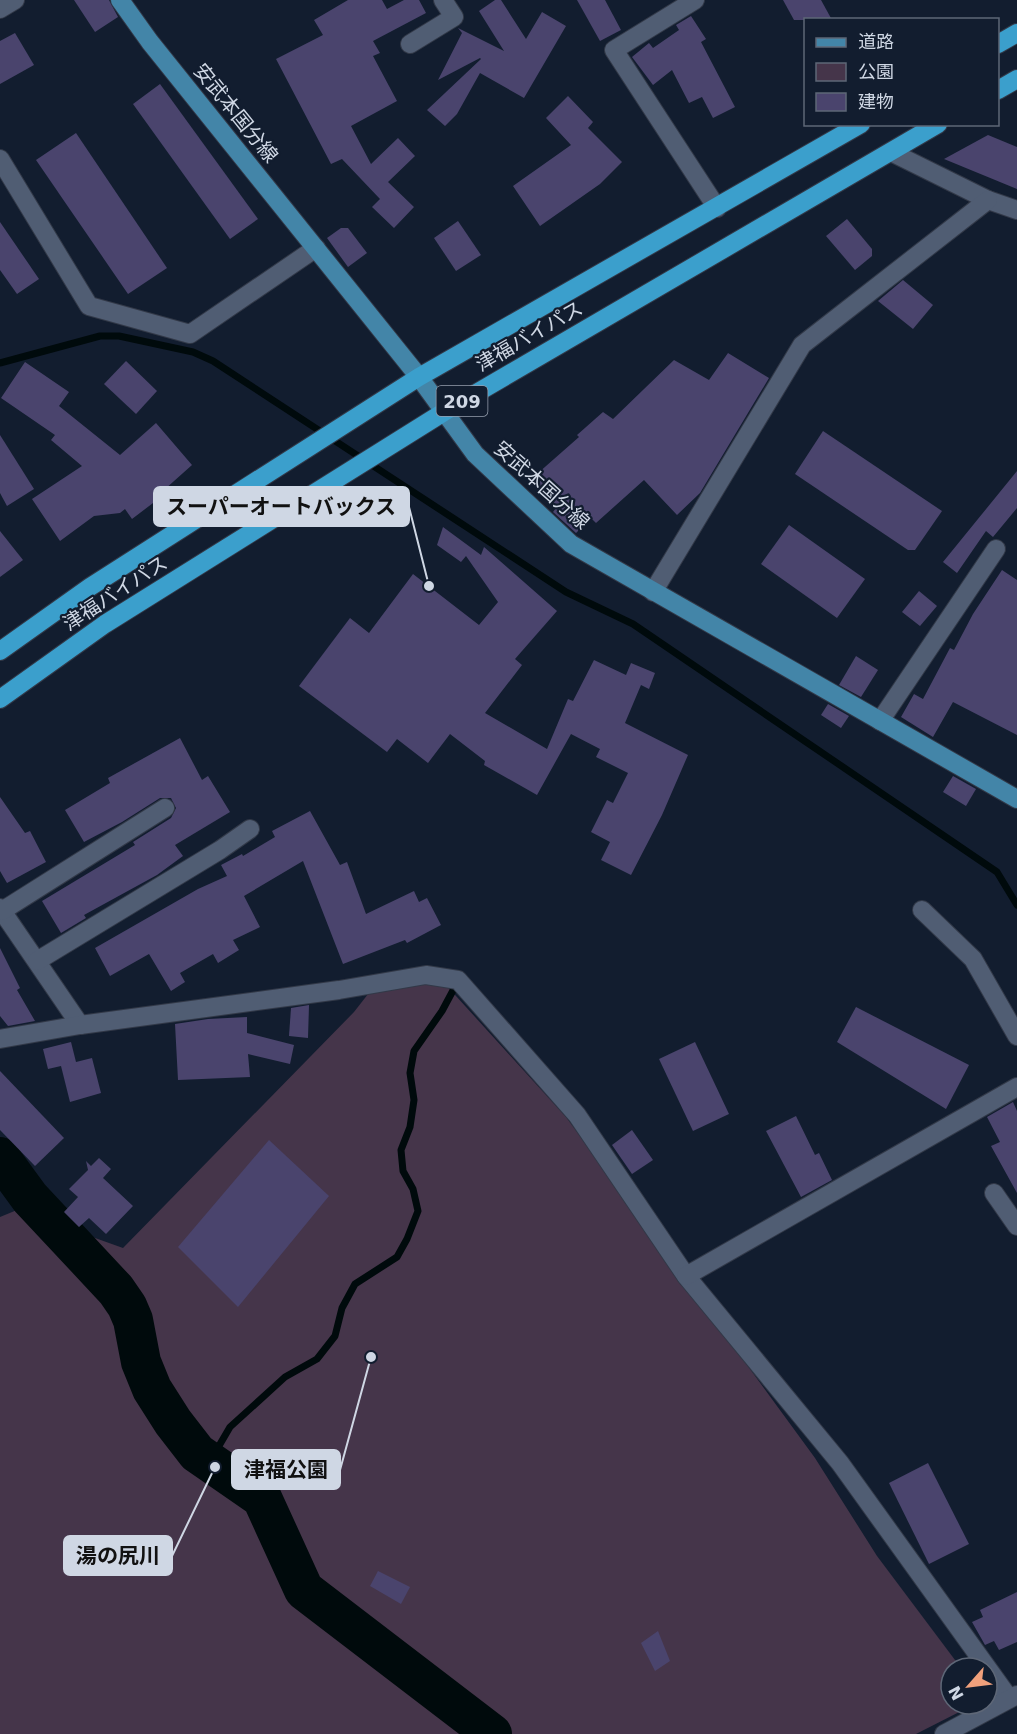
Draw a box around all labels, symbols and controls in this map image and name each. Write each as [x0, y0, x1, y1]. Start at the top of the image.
legend [804, 18, 999, 126]
text: 道路 [858, 31, 894, 52]
street label: 安武本国分線 [189, 59, 283, 167]
text: 公園 [858, 61, 894, 82]
text: 建物 [858, 91, 894, 112]
street label: 津福バイパス [471, 296, 587, 376]
road number: 209 [436, 386, 488, 416]
street label: 安武本国分線 [489, 436, 595, 534]
callout: スーパーオートバックス [154, 487, 409, 526]
text: スーパーオートバックス [166, 495, 396, 519]
street label: 津福バイパス [58, 550, 172, 636]
callout: 津福公園 [232, 1450, 340, 1489]
text: 津福公園 [244, 1458, 328, 1482]
callout: 湯の尻川 [64, 1536, 172, 1575]
text: 湯の尻川 [76, 1544, 160, 1568]
north arrow [939, 1656, 999, 1716]
text: N [945, 1682, 968, 1703]

